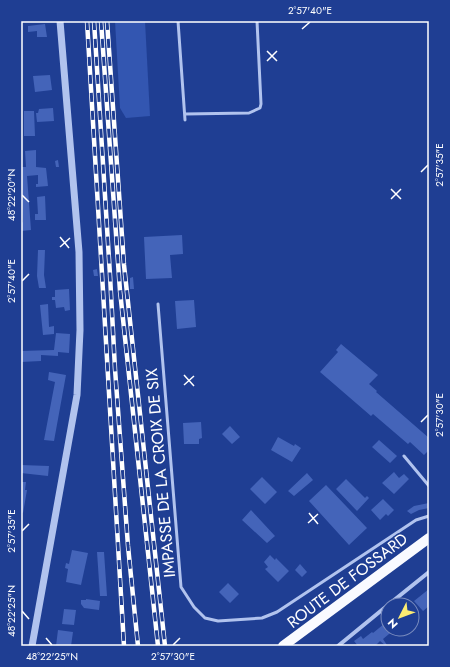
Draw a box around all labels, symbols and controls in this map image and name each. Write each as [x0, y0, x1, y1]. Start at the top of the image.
text: 2°57'40"E [288, 3, 332, 18]
text: 2°57'35"E [432, 143, 447, 187]
text: 48°22'20"N [4, 169, 19, 221]
text: 2°57'40"E [4, 259, 19, 303]
street label: IMPASSE DE LA CROIX DE SIX [140, 367, 181, 579]
text: 2°57'30"E [432, 393, 447, 437]
text: 2°57'35"E [4, 509, 19, 553]
street label: ROUTE DE FOSSARD [282, 527, 413, 633]
text: 48°22'25"N [4, 585, 19, 637]
north arrow [380, 597, 420, 637]
text: N [384, 615, 401, 632]
text: 48°22'25"N [26, 649, 78, 664]
text: 2°57'30"E [151, 649, 195, 664]

